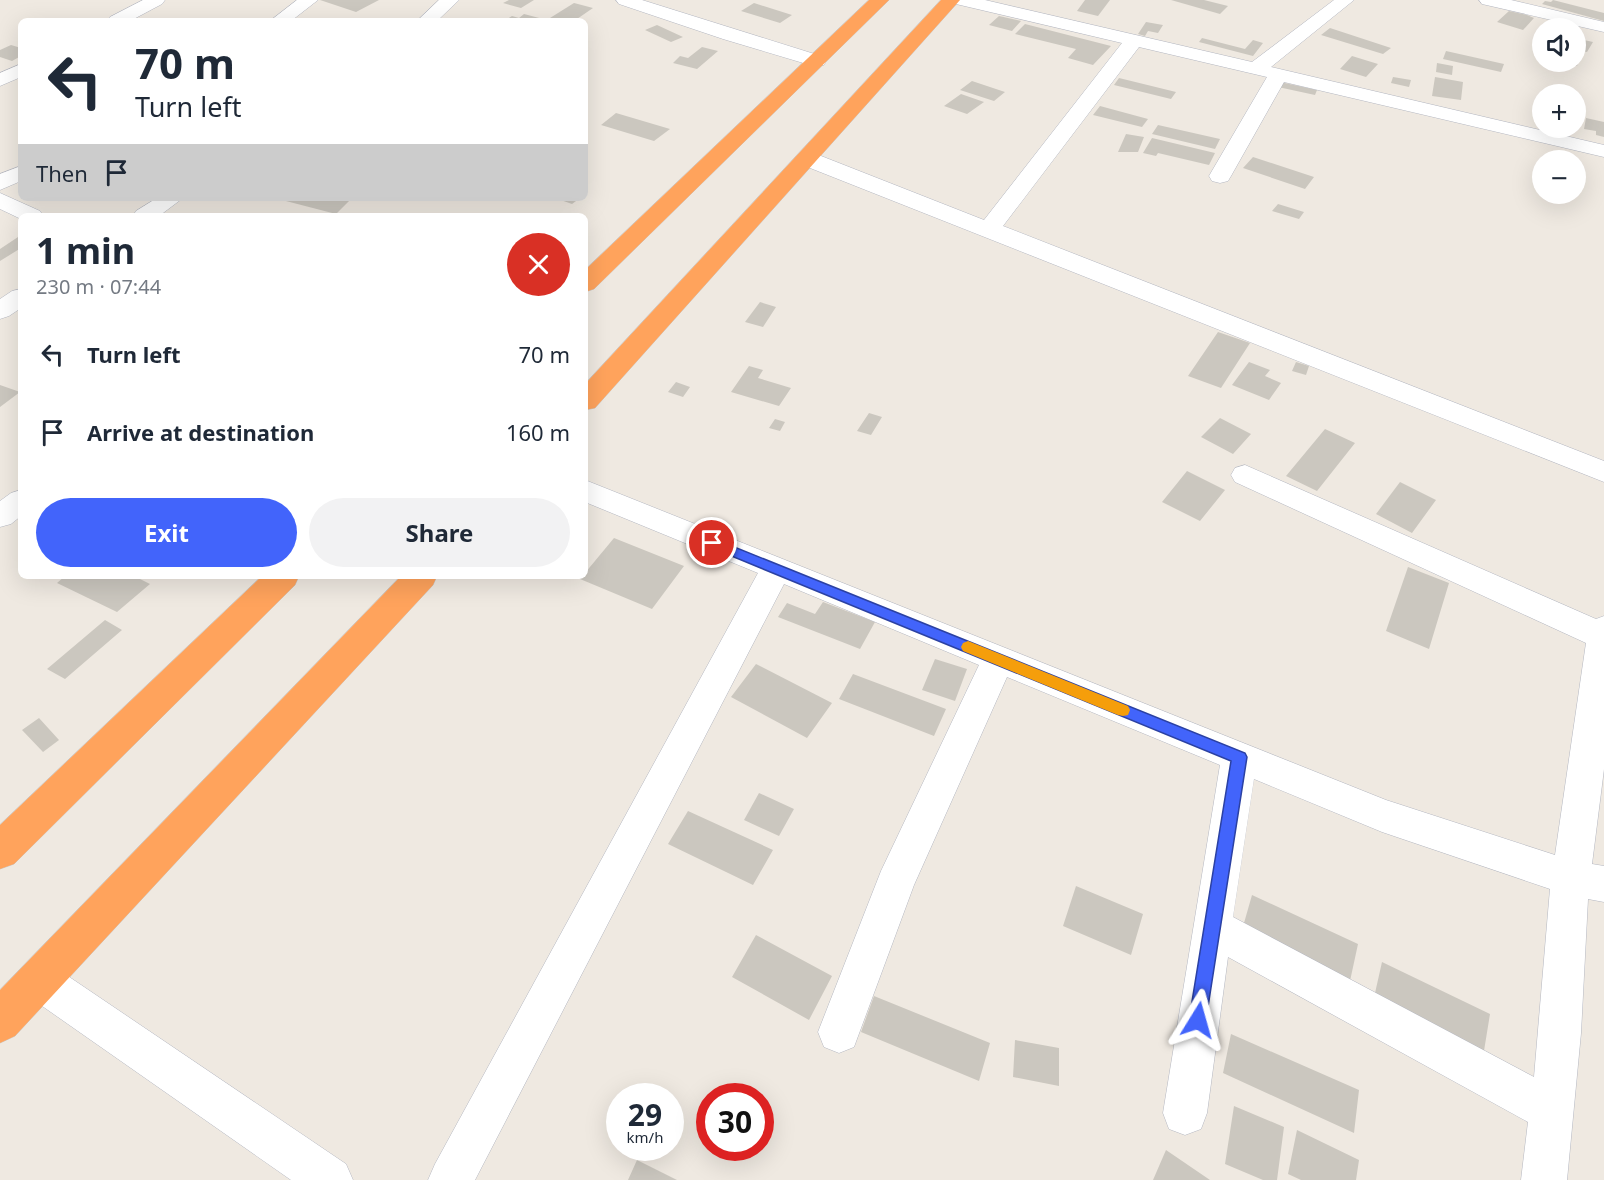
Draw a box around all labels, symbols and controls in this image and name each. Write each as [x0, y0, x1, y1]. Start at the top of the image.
map controls [1532, 18, 1586, 204]
button: sound [1532, 18, 1586, 72]
text: 70 m [135, 34, 235, 91]
icon: left [36, 42, 114, 120]
button: + [1532, 84, 1586, 138]
text: Turn left [135, 88, 241, 125]
button: − [1532, 150, 1586, 204]
icon: arrive [100, 156, 133, 189]
text: Then [36, 158, 88, 188]
text: 1 min [36, 226, 135, 275]
button: close [507, 233, 570, 296]
text: 230 m · 07:44 [36, 273, 161, 300]
icon: left [36, 338, 69, 371]
text: Turn left [87, 339, 181, 369]
text: 70 m [519, 339, 570, 369]
icon: arrive [36, 416, 69, 449]
text: Arrive at destination [87, 417, 314, 447]
text: 160 m [506, 417, 570, 447]
button: Exit [36, 498, 297, 567]
button: Share [309, 498, 570, 567]
pin [686, 517, 737, 568]
icon: arrive [695, 526, 728, 559]
position arrow [1166, 988, 1230, 1052]
speed limit sign: 30 [696, 1083, 774, 1161]
text: 29 [628, 1094, 662, 1135]
text: km/h [627, 1127, 663, 1147]

